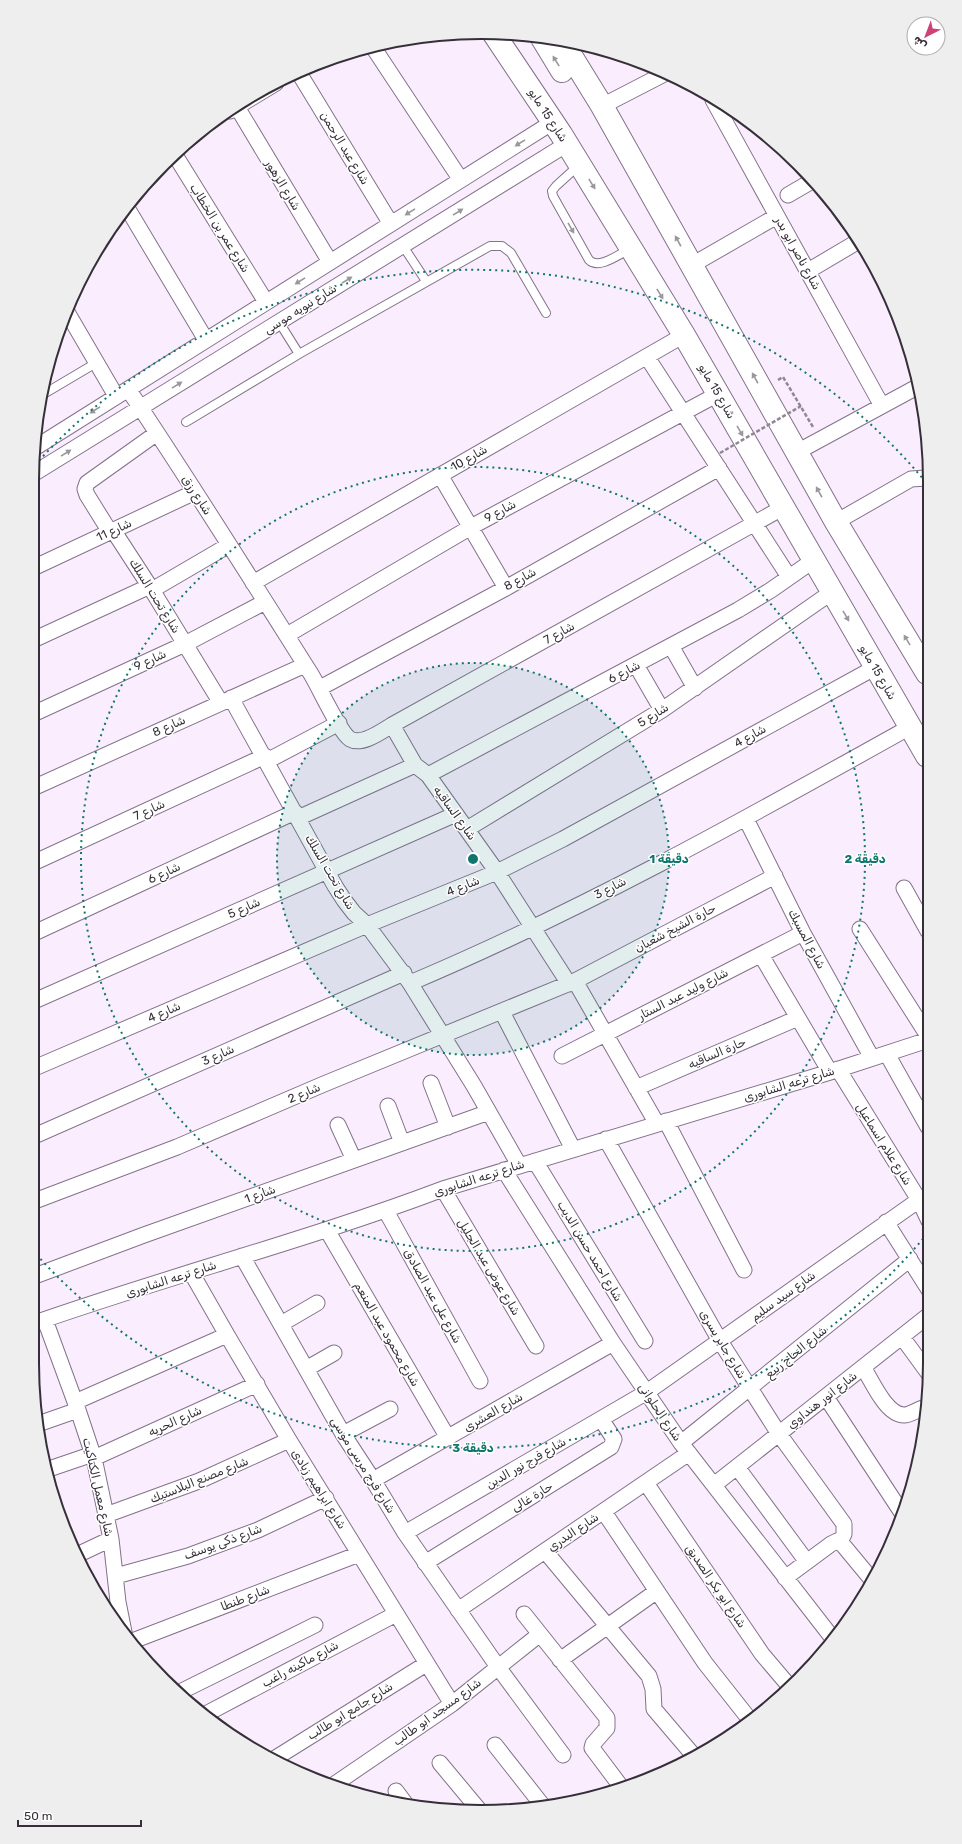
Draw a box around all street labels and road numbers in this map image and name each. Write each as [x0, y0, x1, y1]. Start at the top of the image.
street label: شارع 15 مايو [524, 85, 571, 146]
street label: شارع عبد الرحمن [316, 109, 372, 188]
street label: شارع الزهور [260, 156, 304, 214]
street label: شارع عمر بن الخطاب [185, 181, 253, 276]
street label: شارع ناصر ابو بدر [770, 213, 824, 293]
street label: شارع نبويه موسى [261, 281, 340, 339]
street label: شارع 15 مايو [694, 361, 738, 422]
street label: شارع 10 [448, 442, 491, 476]
street label: شارع رزق [177, 473, 215, 519]
street label: شارع 9 [482, 497, 519, 527]
street label: شارع 11 [94, 516, 135, 546]
street label: شارع تحت السلك [125, 556, 183, 637]
street label: شارع 8 [502, 564, 540, 595]
street label: شارع 7 [541, 619, 578, 649]
street label: شارع 15 مايو [855, 642, 899, 703]
street label: شارع 9 [132, 646, 169, 675]
street label: شارع 6 [606, 658, 643, 688]
street label: شارع 5 [635, 700, 672, 732]
street label: شارع 8 [150, 713, 188, 741]
street label: شارع 4 [732, 722, 769, 752]
street label: شارع الساقيه [429, 783, 479, 844]
street label: شارع 7 [131, 797, 168, 825]
street label: شارع تحت السلك [300, 832, 358, 913]
street label: شارع 6 [146, 859, 183, 888]
street label: شارع 4 [444, 873, 482, 901]
street label: شارع 3 [592, 874, 629, 904]
street label: شارع 5 [226, 895, 263, 923]
street label: حارة الشيخ شعبان [632, 901, 719, 957]
street label: شارع المسبك [784, 907, 829, 972]
street label: شارع وليد عبد الستار [635, 965, 731, 1025]
street label: شارع 4 [145, 999, 183, 1027]
street label: حارة الساقيه [686, 1035, 748, 1072]
street label: شارع 3 [200, 1042, 237, 1070]
street label: شارع ترعه الشابورى [742, 1063, 837, 1106]
street label: شارع 2 [286, 1080, 323, 1108]
street label: شارع علام اسماعيل [851, 1100, 915, 1189]
street label: شارع ترعه الشابورى [432, 1157, 527, 1201]
street label: شارع 1 [243, 1182, 278, 1208]
street label: شارع احمد حسن الديب [553, 1198, 626, 1305]
street label: شارع عوض عبد الجليل [453, 1216, 523, 1319]
street label: شارع على عبد الصادق [399, 1246, 465, 1347]
street label: شارع ترعه الشابورى [124, 1258, 219, 1302]
street label: شارع سيد سليم [748, 1268, 819, 1326]
street label: شارع محمود عبد المنعم [350, 1279, 423, 1390]
street label: شارع جابر يسرى [695, 1307, 749, 1382]
street label: شارع الحاج ربيع [762, 1323, 831, 1383]
street label: شارع انور هنداوي [784, 1368, 861, 1433]
street label: شارع الحلوانى [634, 1380, 685, 1445]
street label: شارع العشرى [461, 1389, 526, 1436]
street label: شارع الحريه [146, 1403, 205, 1441]
street label: شارع فرج مرسى موسي [326, 1414, 398, 1517]
street label: شارع فرج نور الدين [484, 1434, 569, 1493]
street label: شارع معمل الكتاكيت [78, 1436, 116, 1538]
street label: شارع ابراهيم زبادى [287, 1446, 349, 1533]
street label: شارع مصنع البلاستيك [148, 1454, 251, 1508]
street label: حارة غالى [509, 1479, 556, 1516]
street label: شارع البدري [545, 1510, 602, 1556]
street label: شارع ذكى يوسف [182, 1521, 265, 1564]
street label: شارع ابو بكر الصديق [681, 1542, 749, 1632]
street label: شارع طنطا [218, 1582, 272, 1616]
street label: شارع ماكينه راغب [259, 1638, 342, 1692]
street label: شارع مسجد ابو طالب [390, 1675, 485, 1750]
street label: شارع جامع ابو طالب [305, 1679, 396, 1745]

